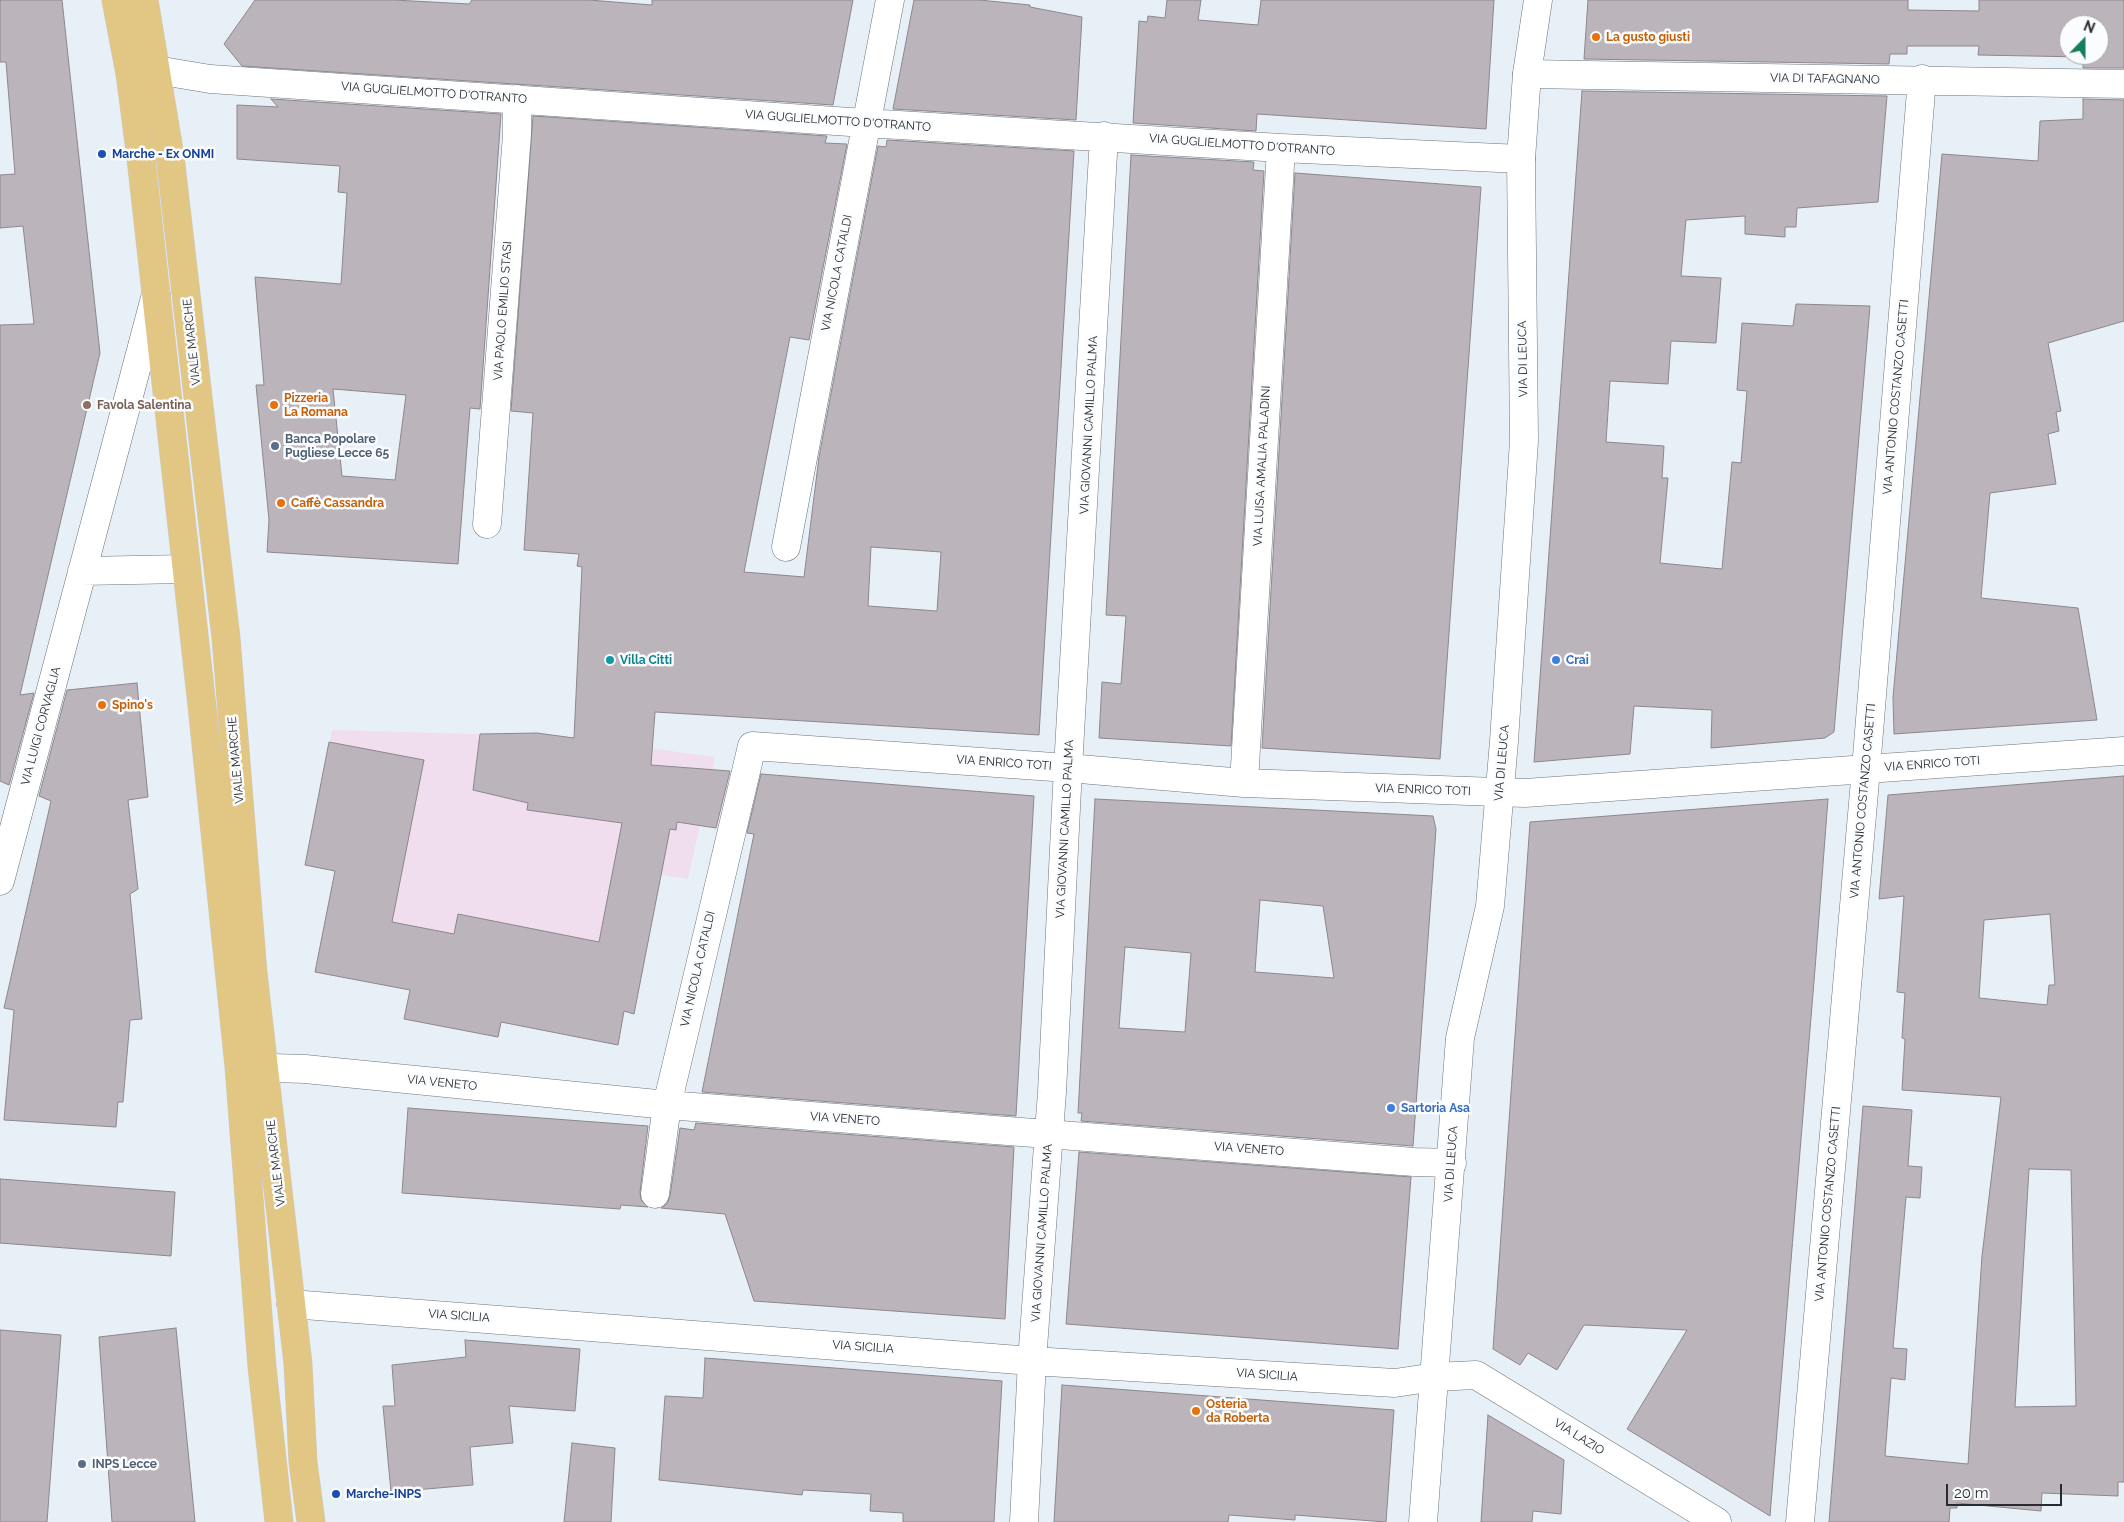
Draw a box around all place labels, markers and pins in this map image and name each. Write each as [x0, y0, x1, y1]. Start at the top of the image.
place label: La gusto giusti [1606, 30, 1690, 44]
marker: La gusto giusti [1590, 31, 1602, 43]
place label: Marche - Ex ONMI [112, 147, 214, 161]
marker: Marche - Ex ONMI [96, 148, 108, 160]
place label: Pizzeria La Romana [284, 391, 348, 419]
place label: Favola Salentina [97, 398, 191, 412]
marker: Favola Salentina [81, 399, 93, 411]
marker: Pizzeria La Romana [268, 399, 280, 411]
place label: Banca Popolare Pugliese Lecce 65 [285, 432, 389, 460]
marker: Banca Popolare Pugliese Lecce 65 [269, 440, 281, 452]
place label: Caffè Cassandra [291, 496, 384, 510]
marker: Caffè Cassandra [275, 497, 287, 509]
place label: Villa Citti [620, 653, 672, 667]
place label: Crai [1566, 653, 1589, 667]
marker: Villa Citti [604, 654, 616, 666]
marker: Crai [1550, 654, 1562, 666]
place label: Spino's [112, 698, 153, 712]
marker: Spino's [96, 699, 108, 711]
place label: Sartoria Asa [1401, 1101, 1470, 1115]
marker: Sartoria Asa [1385, 1102, 1397, 1114]
place label: Osteria da Roberta [1206, 1397, 1269, 1425]
marker: Osteria da Roberta [1190, 1405, 1202, 1417]
place label: INPS Lecce [92, 1457, 157, 1471]
marker: INPS Lecce [76, 1458, 88, 1470]
place label: Marche-INPS [346, 1487, 421, 1501]
marker: Marche-INPS [330, 1488, 342, 1500]

